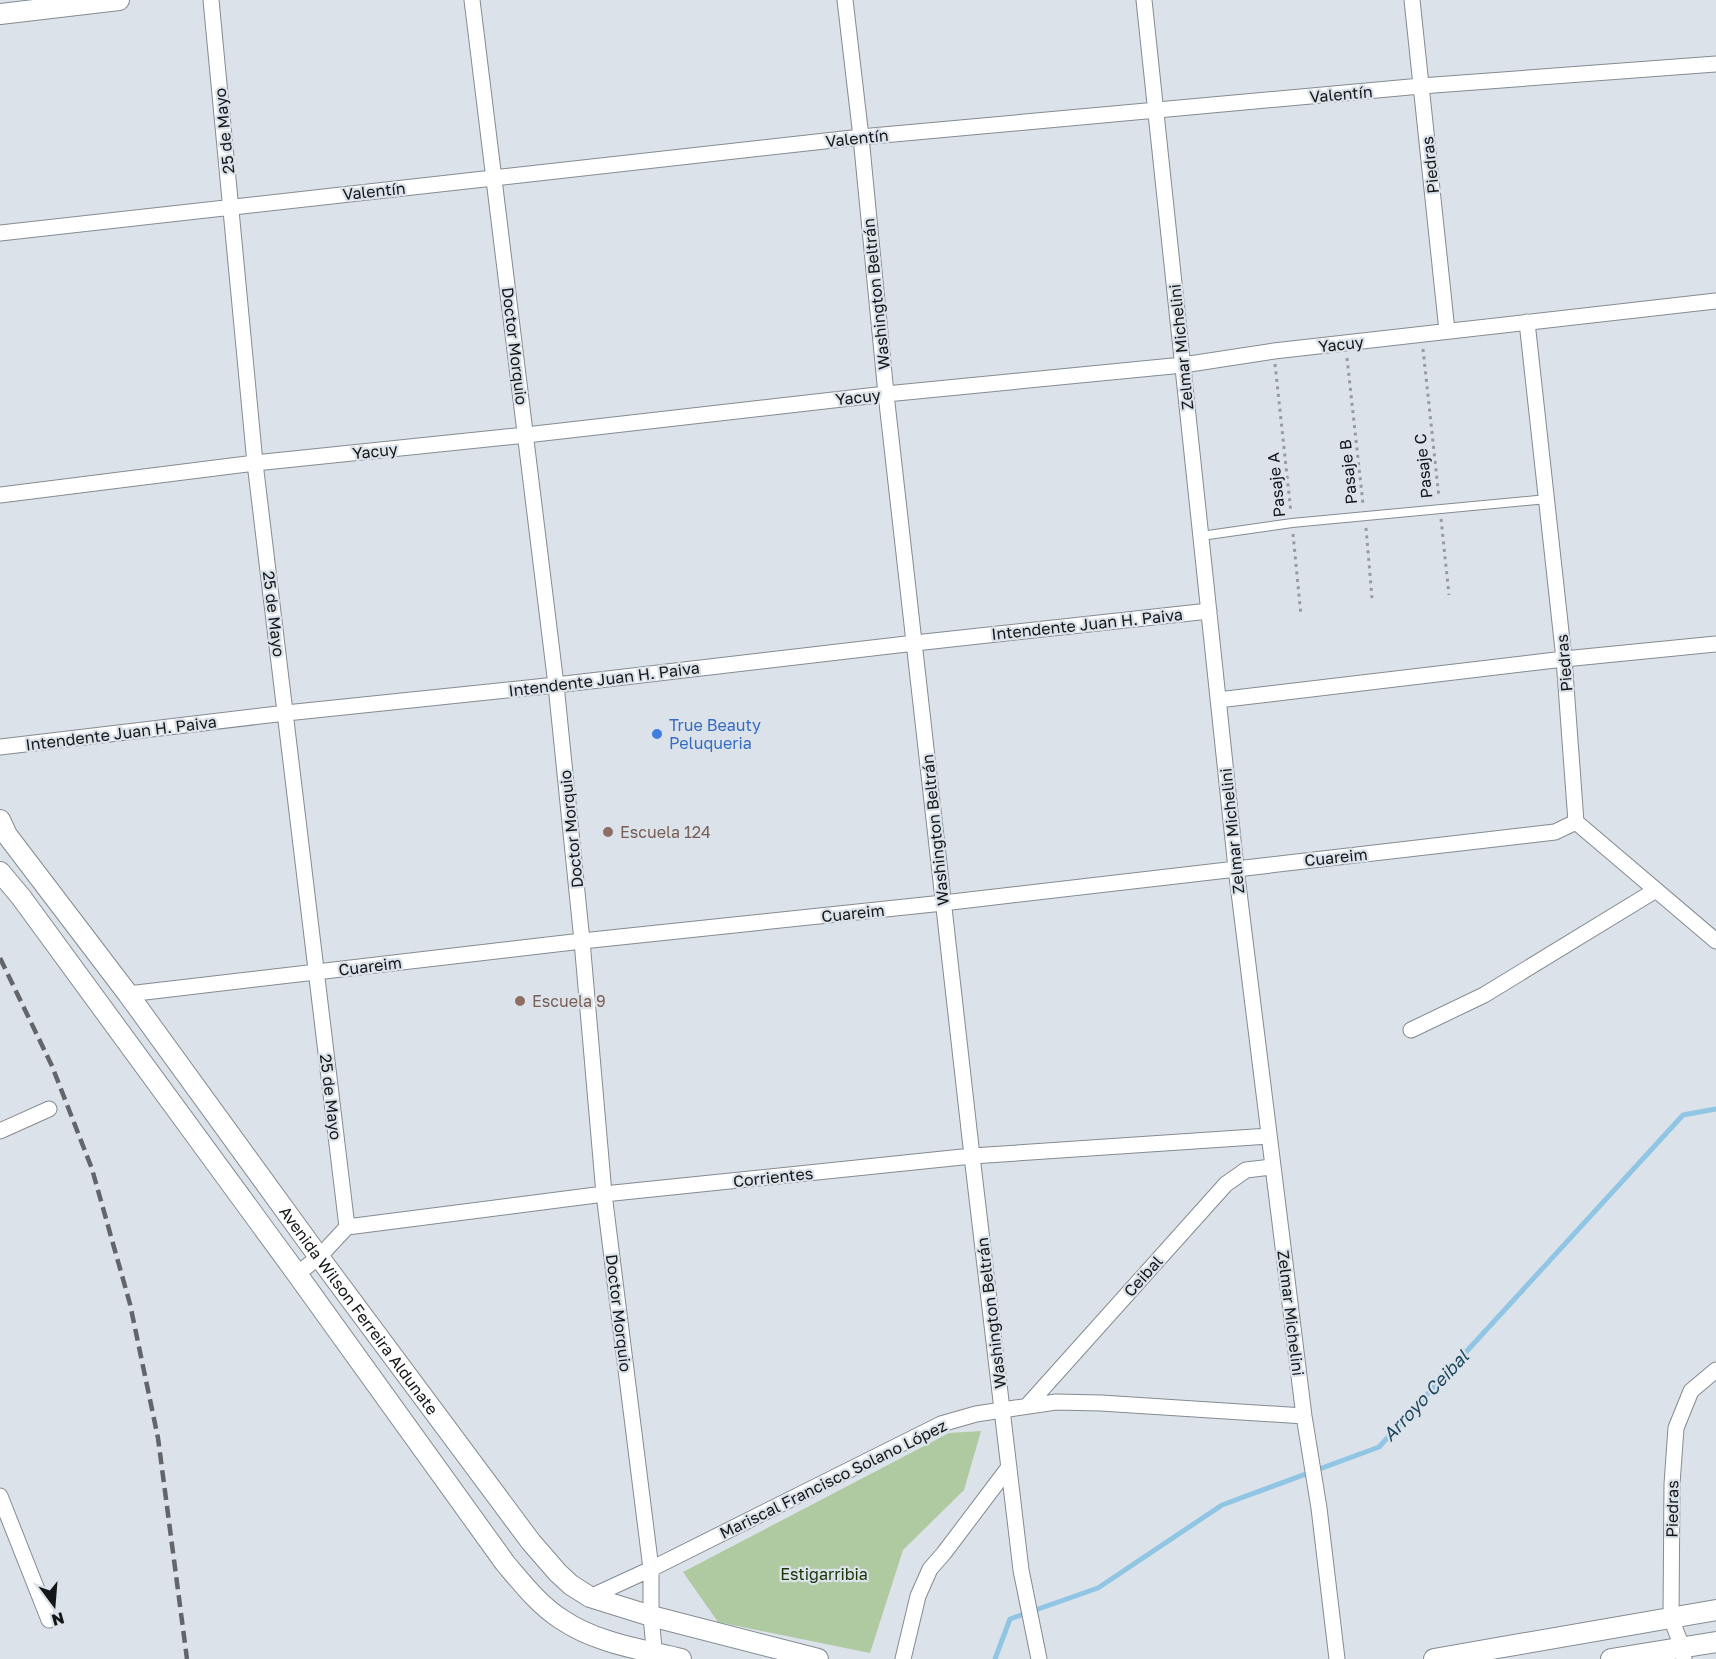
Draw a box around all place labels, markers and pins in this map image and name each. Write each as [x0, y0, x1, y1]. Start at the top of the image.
place label: True Beauty Peluqueria [669, 715, 761, 753]
marker: True Beauty Peluqueria [650, 727, 664, 741]
place label: Escuela 124 [620, 822, 711, 842]
marker: Escuela 124 [601, 825, 615, 839]
place label: Escuela 9 [532, 991, 606, 1011]
marker: Escuela 9 [513, 994, 527, 1008]

